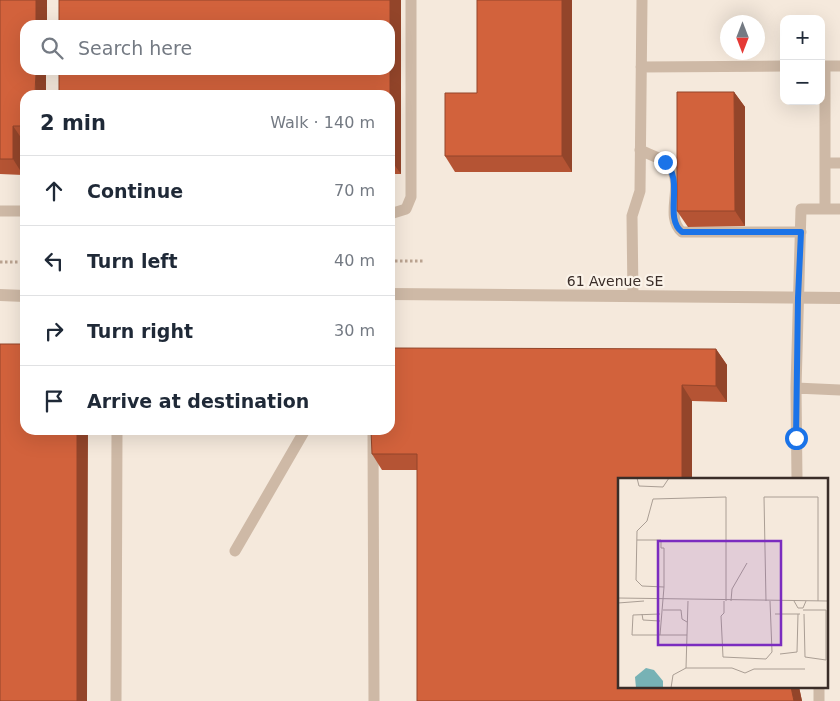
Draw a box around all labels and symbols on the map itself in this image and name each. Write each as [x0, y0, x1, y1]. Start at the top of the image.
north arrow [720, 15, 765, 60]
route end [654, 151, 677, 174]
street label: 61 Avenue SE [567, 273, 663, 289]
route start [785, 427, 808, 450]
inset map [618, 478, 828, 688]

